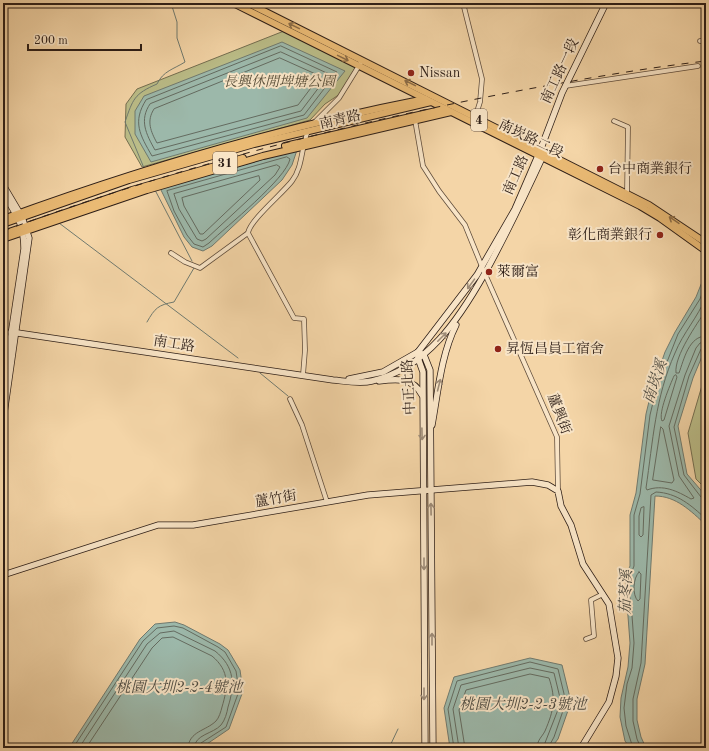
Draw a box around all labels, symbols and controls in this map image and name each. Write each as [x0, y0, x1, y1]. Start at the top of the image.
one-way arrow [288, 21, 300, 29]
scale bar [28, 26, 141, 52]
text: 200 m [34, 35, 68, 47]
street label: 南工路一段 [538, 36, 581, 106]
one-way arrow [336, 55, 348, 62]
place label: Nissan [419, 66, 461, 80]
marker: Nissan [406, 68, 416, 78]
park label: 長興休閒埤塘公園 [223, 74, 337, 89]
one-way arrow [404, 79, 416, 87]
street label: 南青路 [318, 107, 362, 132]
road number: 4 [471, 109, 487, 131]
street label: 南崁路二段 [496, 116, 566, 161]
road number: 31 [213, 152, 237, 174]
street label: 南工路 [500, 153, 531, 197]
place label: 台中商業銀行 [608, 161, 692, 176]
marker: 台中商業銀行 [595, 164, 605, 174]
one-way arrow [669, 216, 680, 224]
place label: 彰化商業銀行 [568, 227, 652, 242]
marker: 彰化商業銀行 [655, 230, 665, 240]
place label: 萊爾富 [497, 264, 539, 279]
marker: 萊爾富 [484, 267, 494, 277]
one-way arrow [466, 279, 475, 290]
one-way arrow [437, 332, 447, 342]
street label: 南工路 [152, 333, 196, 354]
place label: 昇恆昌員工宿舍 [506, 341, 604, 356]
marker: 昇恆昌員工宿舍 [493, 344, 503, 354]
water label: 南崁溪 [640, 356, 671, 406]
street label: 中正北路 [400, 359, 417, 415]
one-way arrow [435, 379, 443, 392]
street label: 蘆興街 [545, 392, 574, 436]
one-way arrow [418, 427, 426, 440]
street label: 蘆竹街 [254, 487, 298, 510]
one-way arrow [427, 503, 435, 516]
one-way arrow [420, 557, 428, 570]
water label: 茄苳溪 [617, 567, 635, 615]
one-way arrow [428, 633, 436, 646]
water label: 桃園大圳2-2-4號池 [115, 679, 245, 696]
one-way arrow [421, 687, 428, 700]
water label: 桃園大圳2-2-3號池 [459, 696, 589, 713]

